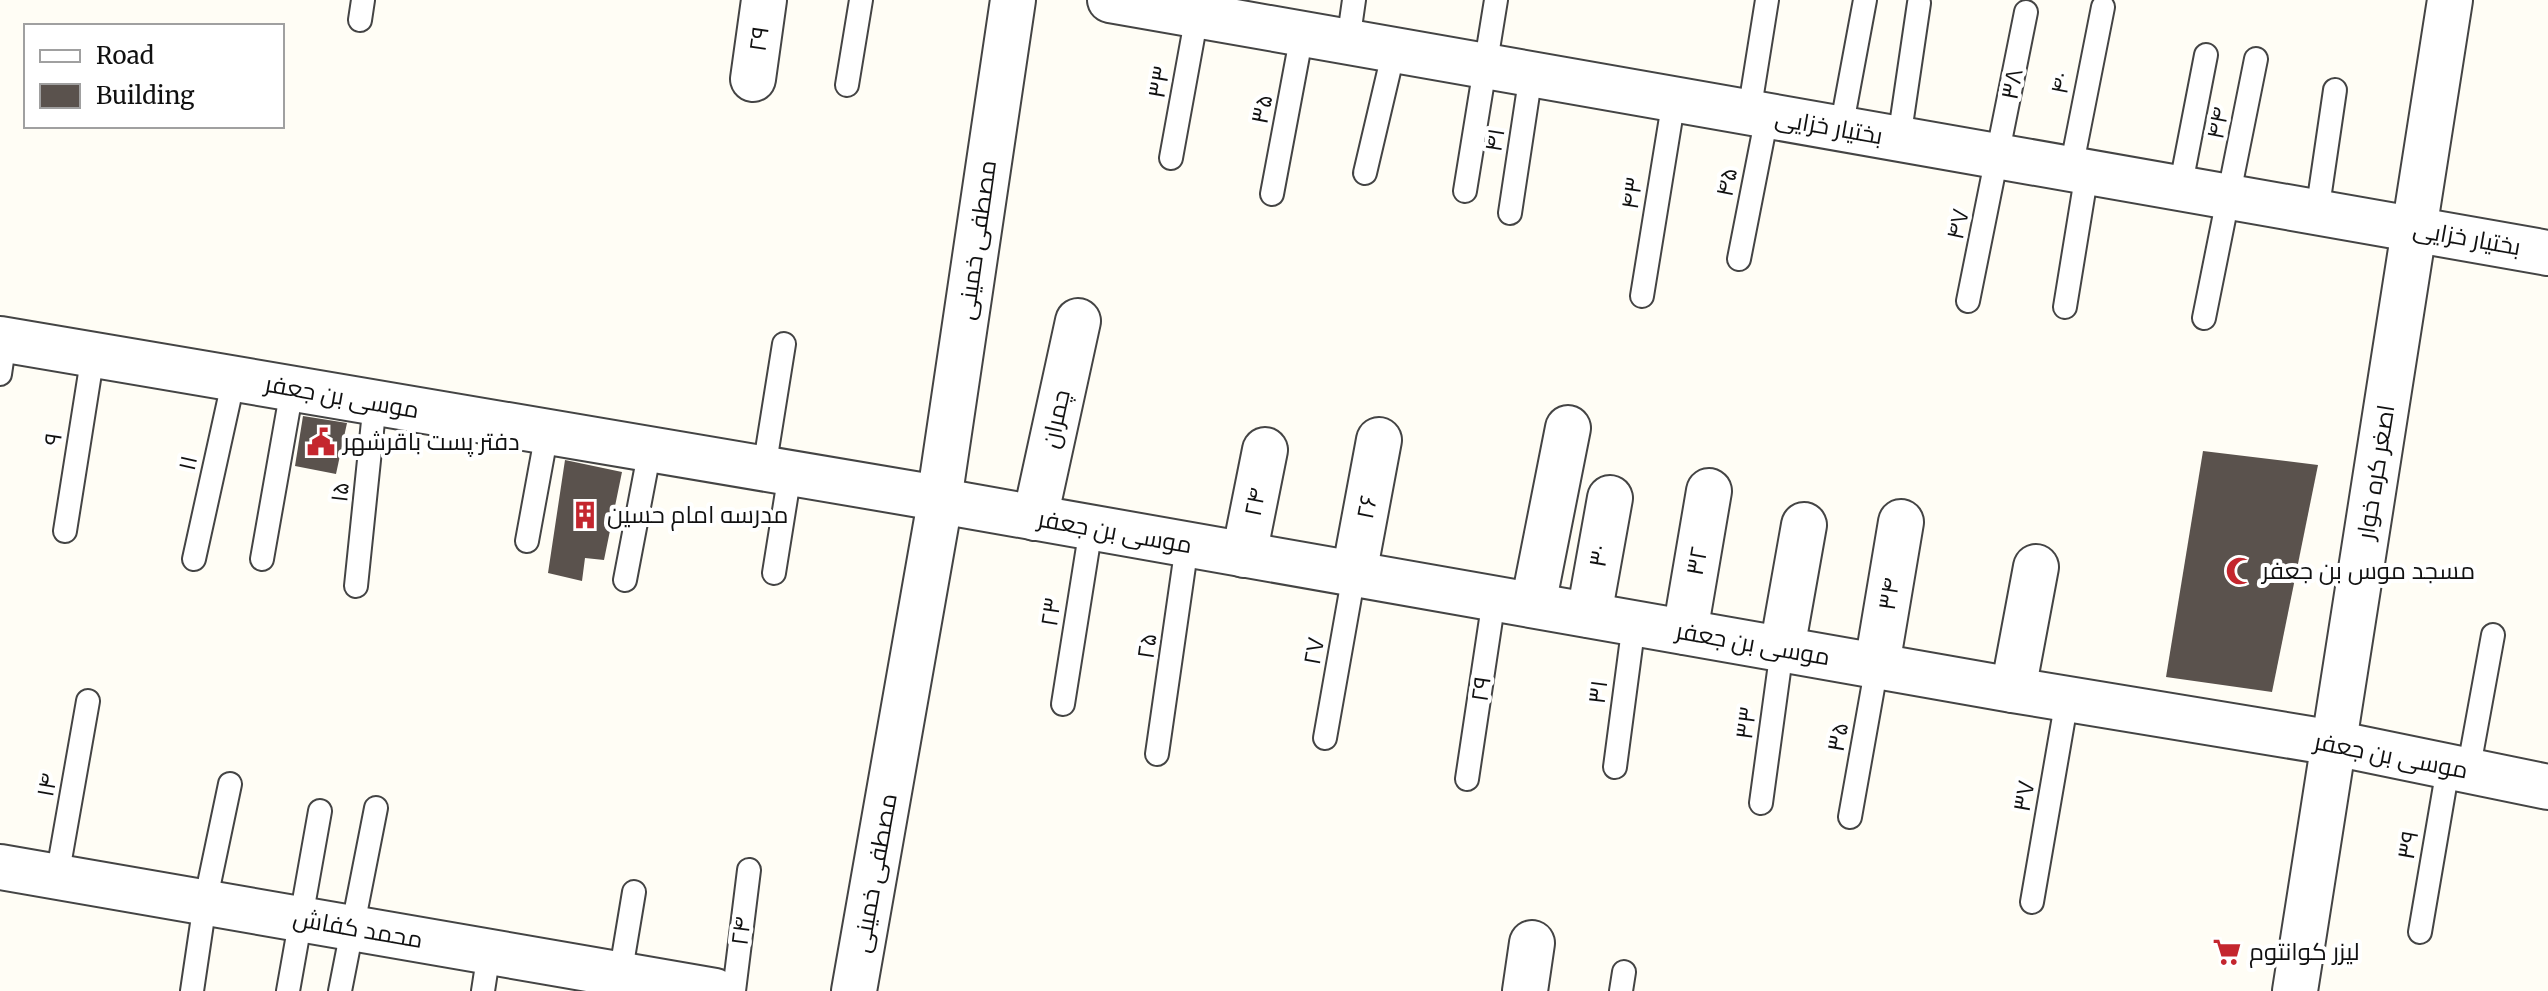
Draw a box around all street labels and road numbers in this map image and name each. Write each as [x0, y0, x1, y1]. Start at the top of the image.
street label: ۲۹ [741, 24, 776, 54]
street label: ۳۳ [1140, 63, 1177, 101]
street label: ۳۸ [1993, 66, 2030, 102]
street label: ۴۰ [2043, 69, 2078, 97]
street label: ۳۵ [1243, 92, 1280, 126]
street label: بختیار خزایی [1773, 102, 1885, 151]
street label: ۴۴ [2199, 104, 2236, 142]
street label: ۴۱ [1477, 126, 1512, 154]
street label: مصطفی خمینی [950, 158, 1003, 322]
street label: ۴۵ [1709, 165, 1744, 199]
street label: ۴۳ [1614, 175, 1649, 211]
street label: ۴۷ [1939, 206, 1976, 242]
street label: بختیار خزایی [2411, 213, 2523, 262]
street label: موسی بن جعفر [261, 367, 422, 425]
street label: چمران [1034, 387, 1078, 451]
street label: اصغر کره خوار [2349, 402, 2401, 544]
street label: ۹ [36, 430, 69, 448]
street label: ۱۱ [171, 452, 204, 474]
street label: ۱۵ [323, 480, 356, 504]
street label: ۲۴ [1237, 485, 1272, 519]
street label: ۲۶ [1349, 492, 1384, 522]
street label: موسی بن جعفر [1034, 502, 1195, 560]
street label: ۳۰ [1581, 542, 1616, 570]
street label: ۳۲ [1679, 544, 1714, 578]
street label: ۳۴ [1871, 576, 1906, 612]
street label: ۲۳ [1033, 595, 1068, 629]
street label: موسی بن جعفر [1672, 614, 1833, 672]
street label: ۲۵ [1129, 631, 1164, 661]
street label: ۲۷ [1296, 635, 1331, 667]
street label: ۲۹ [1463, 674, 1498, 704]
street label: ۳۱ [1581, 678, 1614, 706]
street label: ۳۳ [1728, 705, 1763, 741]
street label: ۳۵ [1820, 720, 1855, 754]
street label: موسی بن جعفر [2310, 725, 2471, 786]
street label: ۱۴ [29, 771, 64, 799]
street label: ۳۷ [2006, 778, 2041, 814]
street label: مصطفی خمینی [845, 791, 904, 955]
street label: ۳۹ [2390, 828, 2425, 862]
street label: محمد کفاش [291, 902, 425, 955]
street label: ۲۴ [723, 915, 758, 947]

